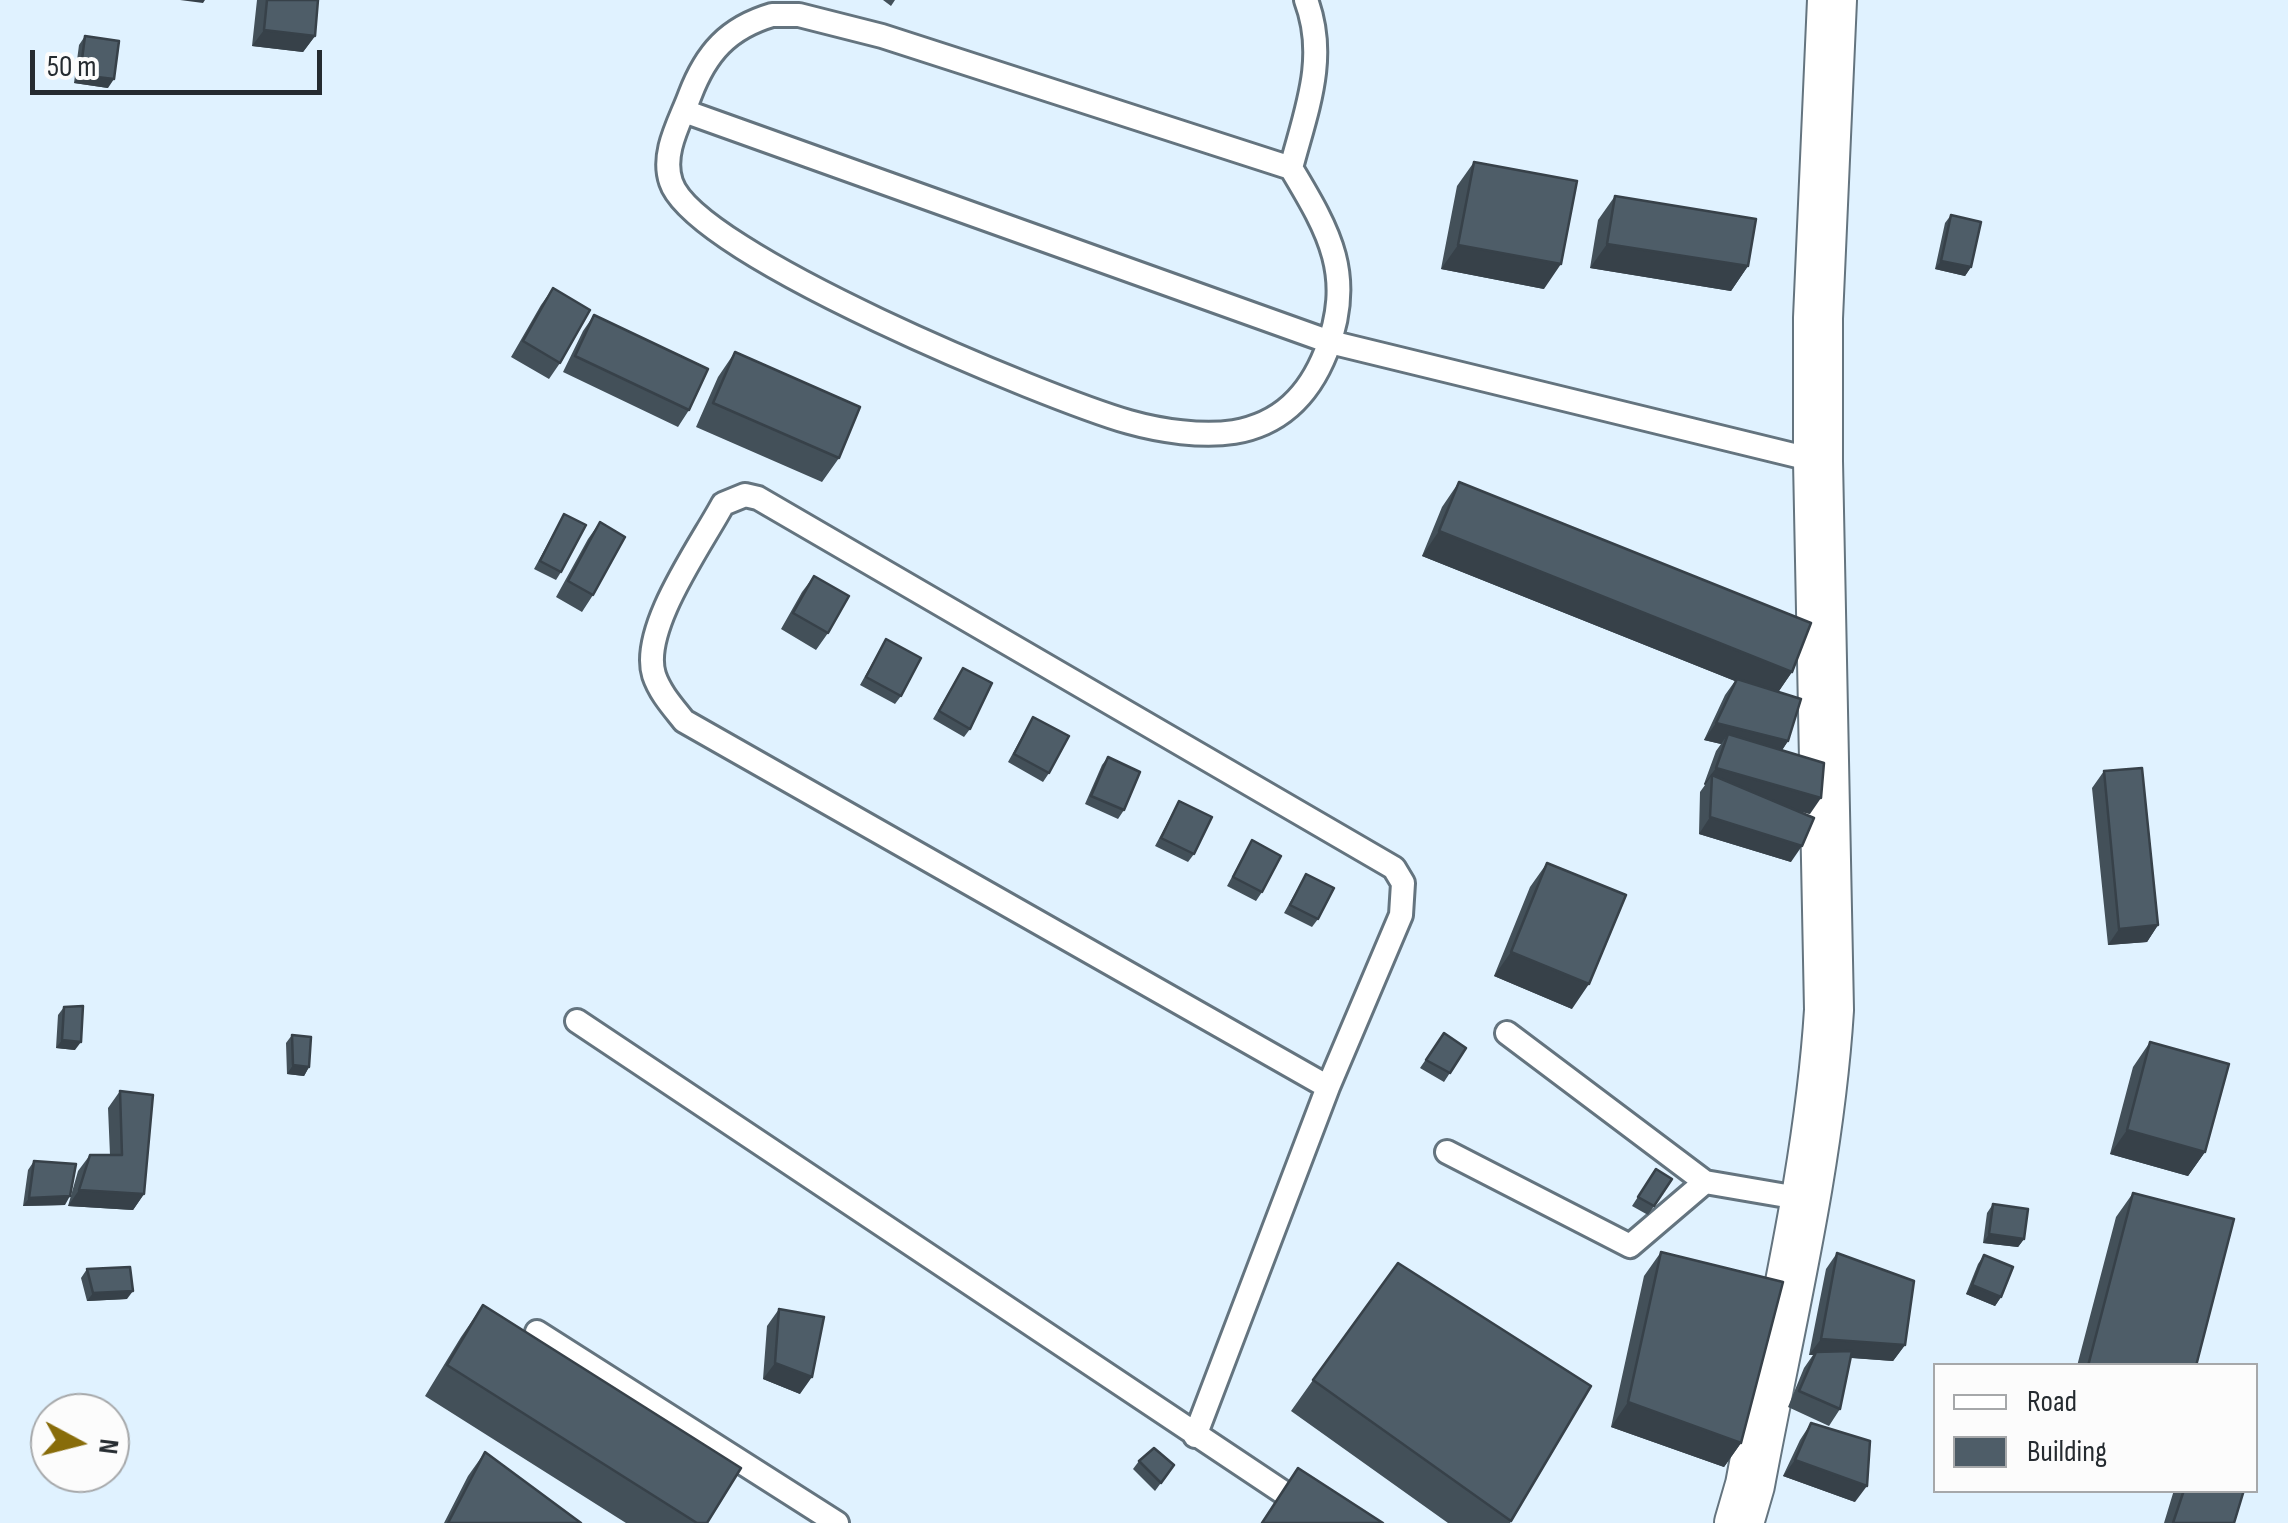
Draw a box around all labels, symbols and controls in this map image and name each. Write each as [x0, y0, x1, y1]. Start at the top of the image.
scale bar [35, 30, 328, 92]
text: 50 m [47, 49, 96, 85]
legend [1933, 1363, 2258, 1493]
text: Road [2027, 1384, 2077, 1420]
north arrow [30, 1393, 130, 1493]
text: Building [2027, 1434, 2107, 1470]
text: N [91, 1437, 126, 1456]

